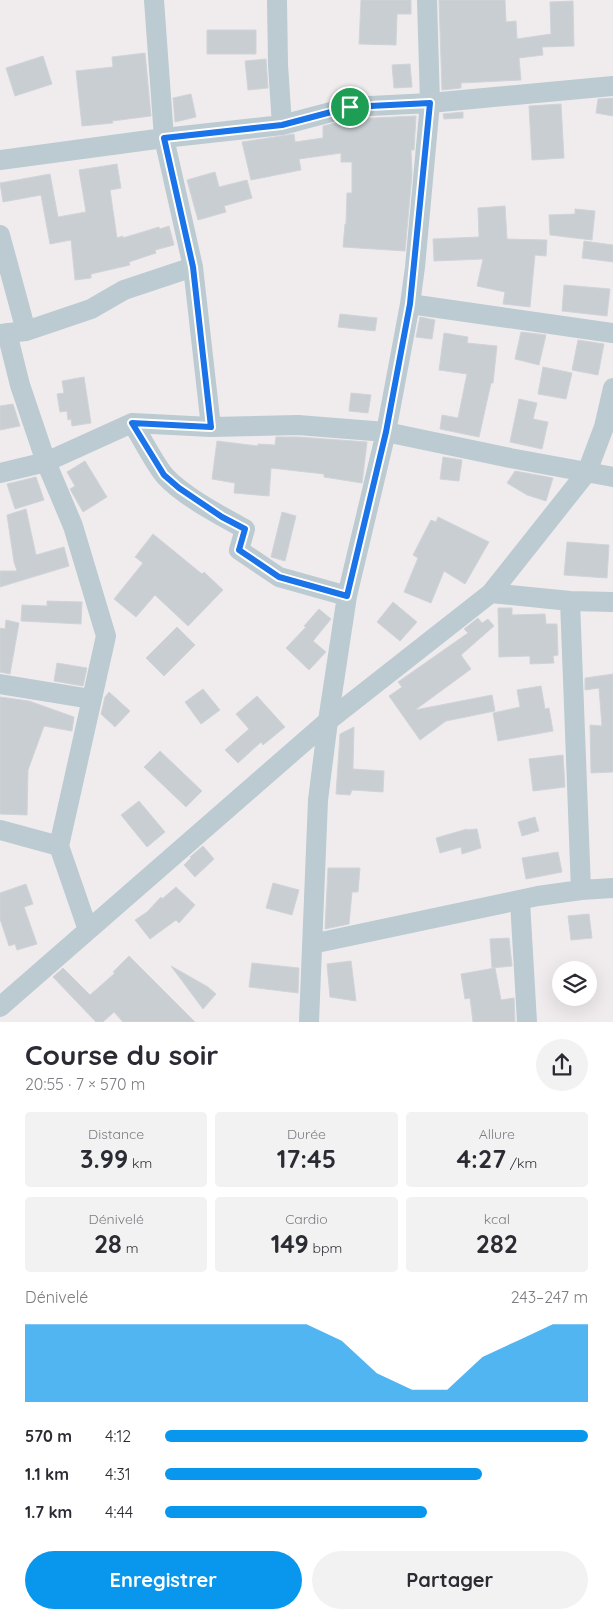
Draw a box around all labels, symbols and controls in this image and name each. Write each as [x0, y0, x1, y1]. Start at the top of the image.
pin [329, 86, 371, 128]
icon: arrive [336, 93, 364, 121]
map controls [552, 961, 597, 1006]
button: layers [552, 961, 597, 1006]
text: Course du soir [25, 1037, 219, 1072]
button: share [536, 1039, 588, 1091]
text: 20:55 · 7 × 570 m [25, 1074, 145, 1094]
text: Distance [88, 1125, 144, 1143]
text: Durée [287, 1125, 326, 1143]
text: Allure [479, 1125, 515, 1143]
text: 3.99 [80, 1143, 128, 1174]
text: 17:45 [277, 1143, 336, 1174]
text: 4:27 [456, 1143, 506, 1174]
text: km [128, 1154, 152, 1172]
text: /km [506, 1154, 537, 1172]
text: Dénivelé [88, 1210, 144, 1228]
text: Cardio [285, 1210, 328, 1228]
text: kcal [484, 1210, 510, 1228]
text: 28 [94, 1228, 122, 1259]
text: 149 [271, 1228, 309, 1259]
text: 282 [476, 1228, 518, 1259]
text: m [122, 1239, 138, 1257]
text: bpm [309, 1239, 342, 1257]
text: Dénivelé [25, 1287, 88, 1307]
text: 243–247 m [511, 1287, 588, 1307]
text: 570 m [25, 1426, 72, 1446]
text: 4:12 [105, 1426, 131, 1446]
text: 1.1 km [25, 1464, 69, 1484]
text: 4:31 [105, 1464, 131, 1484]
text: 1.7 km [25, 1502, 72, 1522]
text: 4:44 [105, 1502, 133, 1522]
button: Enregistrer [25, 1551, 302, 1609]
button: Partager [312, 1551, 588, 1609]

